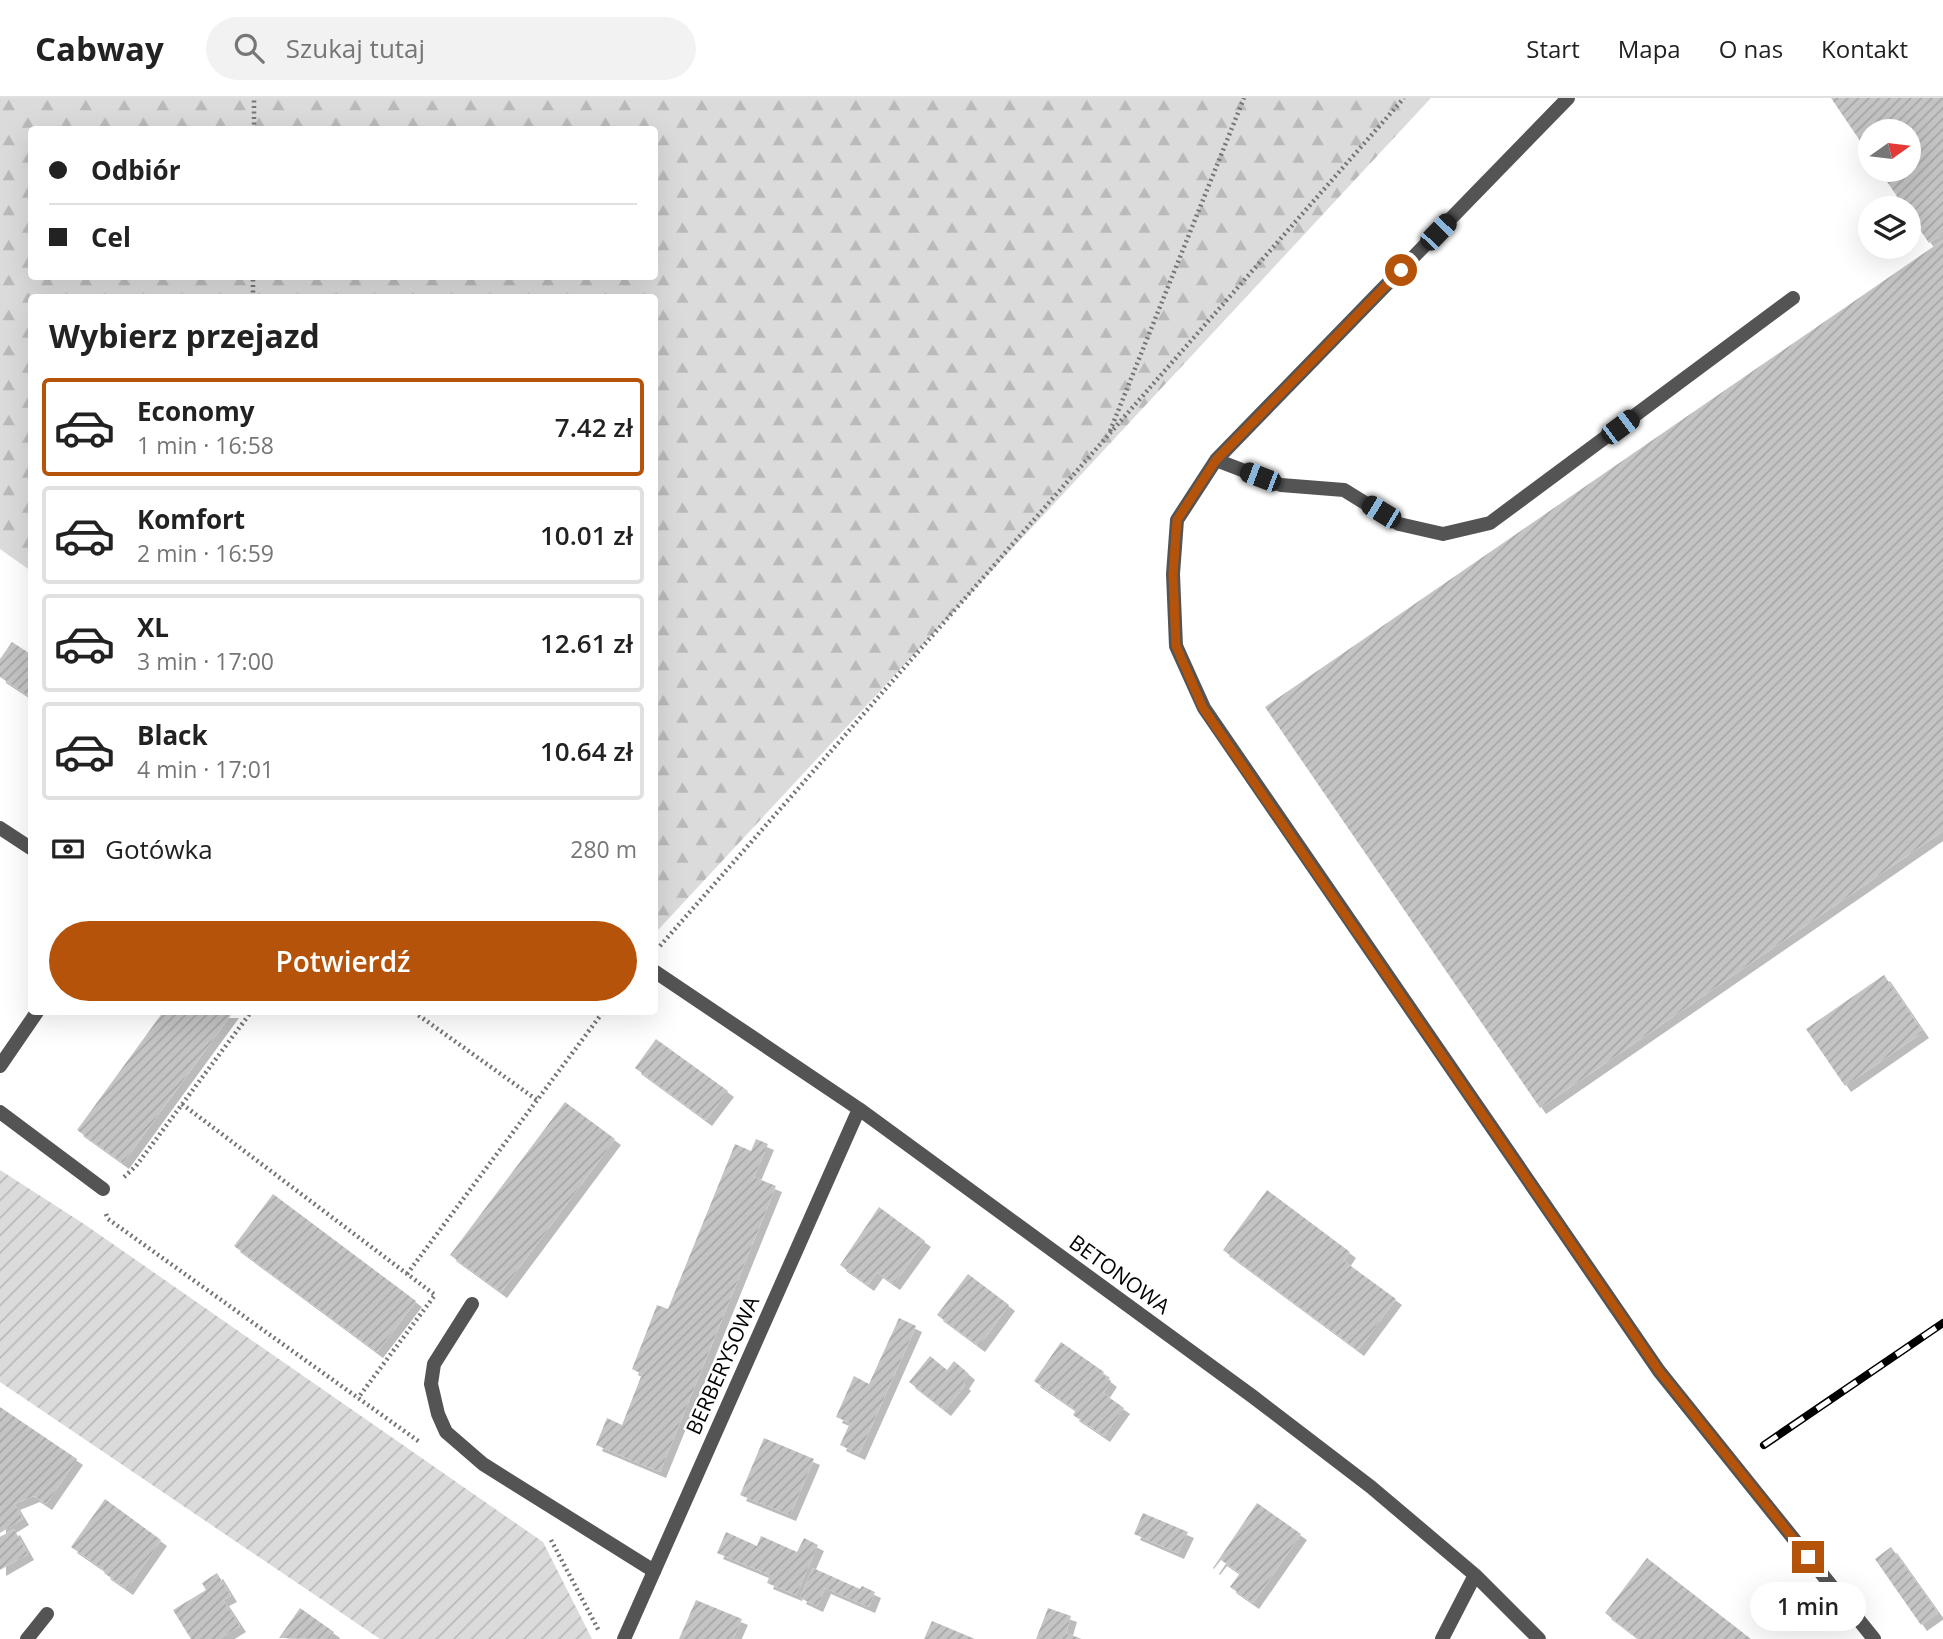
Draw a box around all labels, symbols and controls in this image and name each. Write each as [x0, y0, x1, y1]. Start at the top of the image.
search box [206, 17, 696, 80]
text: Cabway [35, 26, 164, 71]
icon: search [230, 29, 268, 67]
text: Szukaj tutaj [286, 30, 425, 66]
text: Start [1526, 32, 1580, 65]
text: Mapa [1618, 32, 1681, 65]
text: O nas [1719, 32, 1783, 65]
text: Kontakt [1821, 32, 1908, 65]
north arrow [1858, 119, 1922, 182]
map controls [1858, 119, 1921, 259]
text: Odbiór [91, 152, 180, 188]
button: layers [1858, 196, 1921, 259]
car [1416, 210, 1461, 254]
text: Cel [91, 219, 131, 255]
route start [1385, 254, 1417, 286]
text: Wybierz przejazd [49, 314, 320, 357]
text: Economy [137, 393, 255, 429]
icon: car [53, 396, 116, 459]
car [1597, 406, 1644, 448]
text: 7.42 zł [555, 409, 633, 445]
text: 1 min · 16:58 [137, 429, 274, 461]
car [1237, 460, 1284, 494]
car [1358, 492, 1405, 532]
text: Komfort [137, 501, 245, 537]
icon: car [53, 504, 116, 567]
text: 10.01 zł [540, 517, 633, 553]
text: 2 min · 16:59 [137, 537, 274, 569]
text: XL [137, 609, 169, 645]
icon: car [53, 612, 116, 675]
text: 12.61 zł [540, 625, 633, 661]
text: 3 min · 17:00 [137, 645, 274, 677]
text: Black [137, 717, 208, 753]
icon: car [53, 720, 116, 783]
text: 10.64 zł [540, 733, 633, 769]
text: 4 min · 17:01 [137, 753, 274, 785]
icon: cash [49, 830, 87, 868]
text: Gotówka [105, 831, 213, 867]
text: 280 m [570, 833, 637, 865]
button: Potwierdź [49, 921, 637, 1001]
street label: BETONOWA [1064, 1228, 1177, 1320]
street label: BERBERYSOWA [679, 1291, 765, 1439]
route end [1792, 1541, 1824, 1573]
callout: 1 min [1750, 1582, 1866, 1630]
text: 1 min [1777, 1590, 1839, 1622]

